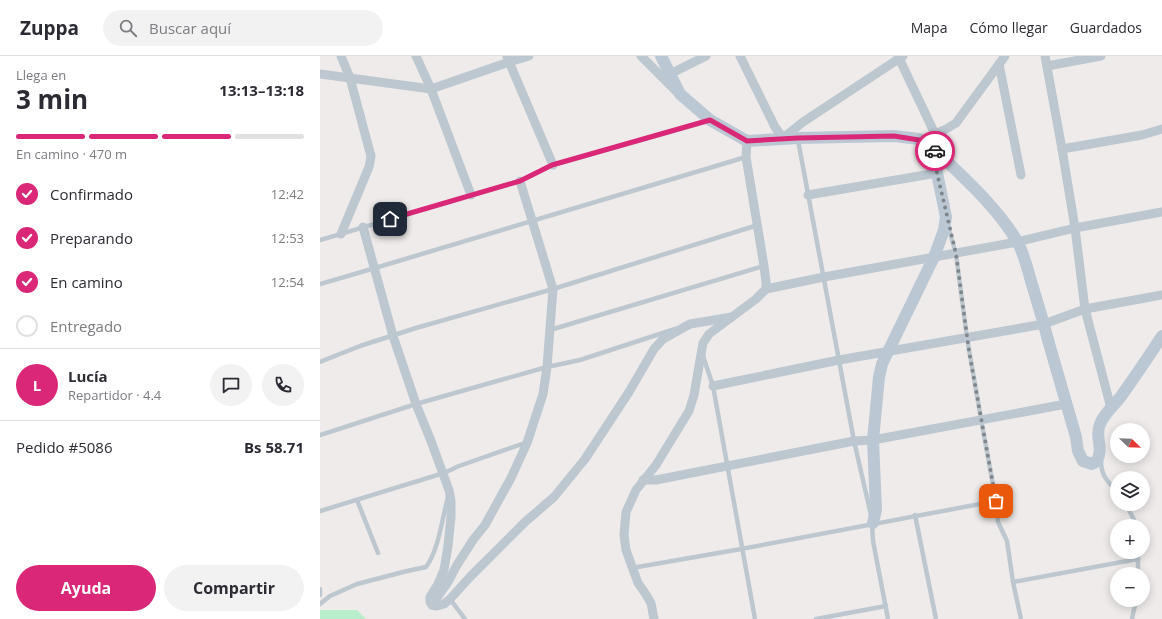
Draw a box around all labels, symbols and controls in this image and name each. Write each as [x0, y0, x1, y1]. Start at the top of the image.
search box [103, 10, 383, 46]
text: Zuppa [20, 15, 79, 41]
icon: search [117, 17, 139, 39]
text: Buscar aquí [149, 18, 231, 38]
text: Mapa [911, 18, 947, 37]
text: Cómo llegar [969, 18, 1048, 37]
text: Guardados [1070, 18, 1142, 37]
text: Llega en [16, 66, 66, 84]
text: 13:13–13:18 [219, 80, 304, 100]
text: 3 min [16, 81, 88, 117]
courier [915, 131, 955, 171]
icon: car [924, 140, 946, 162]
text: En camino · 470 m [16, 145, 127, 163]
icon: check [16, 183, 38, 205]
text: Confirmado [50, 184, 133, 204]
text: 12:42 [271, 185, 304, 203]
pin [373, 202, 407, 236]
icon: home [379, 208, 401, 230]
icon: check [16, 227, 38, 249]
text: Preparando [50, 228, 133, 248]
text: 12:53 [271, 229, 304, 247]
icon: check [16, 271, 38, 293]
text: En camino [50, 272, 123, 292]
text: 12:54 [271, 273, 304, 291]
text: Entregado [50, 316, 122, 336]
button: chat [210, 364, 252, 406]
button: phone [262, 364, 304, 406]
text: Lucía [68, 366, 108, 386]
text: L [33, 375, 41, 395]
text: Repartidor · 4.4 [68, 386, 161, 404]
north arrow [1110, 423, 1150, 463]
map controls [1110, 423, 1150, 607]
text: Pedido #5086 [16, 437, 113, 457]
text: Bs 58.71 [244, 437, 304, 457]
button: layers [1110, 471, 1150, 511]
pin [979, 484, 1013, 518]
icon: bag [985, 490, 1007, 512]
button: + [1110, 519, 1150, 559]
button: Ayuda [16, 565, 156, 611]
button: Compartir [164, 565, 304, 611]
button: − [1110, 567, 1150, 607]

